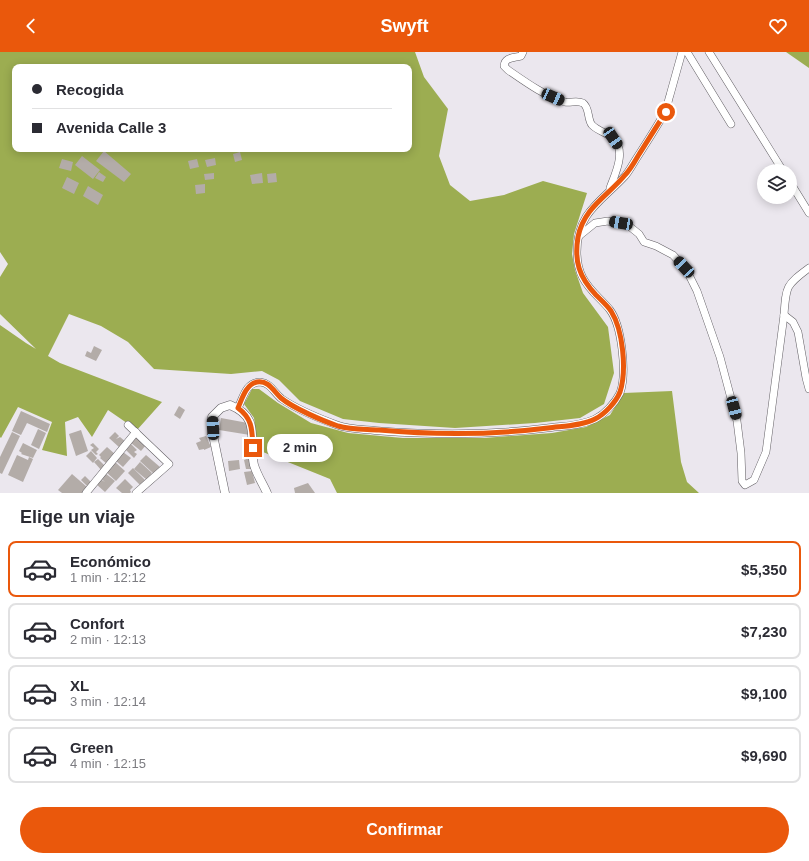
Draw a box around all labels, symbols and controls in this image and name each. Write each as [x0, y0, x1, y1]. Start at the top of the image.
icon: back [20, 15, 42, 37]
icon: heart [767, 15, 789, 37]
text: Swyft [380, 16, 429, 36]
text: Recogida [56, 81, 124, 98]
car [540, 87, 566, 107]
route start [657, 103, 675, 121]
text: Avenida Calle 3 [56, 119, 166, 136]
car [601, 125, 625, 151]
map controls [757, 164, 797, 204]
button: layers [757, 164, 797, 204]
car [608, 215, 634, 231]
car [671, 254, 697, 280]
car [725, 395, 743, 421]
car [206, 416, 220, 440]
callout: 2 min [267, 434, 333, 462]
route end [244, 439, 262, 457]
text: 2 min [283, 440, 317, 455]
text: Elige un viaje [20, 507, 135, 527]
icon: car [22, 551, 58, 587]
text: Económico [70, 553, 151, 570]
text: $5,350 [741, 561, 787, 578]
text: 1 min · 12:12 [70, 570, 146, 585]
icon: car [22, 613, 58, 649]
text: Confort [70, 615, 124, 632]
text: $7,230 [741, 623, 787, 640]
text: 2 min · 12:13 [70, 632, 146, 647]
icon: car [22, 675, 58, 711]
text: XL [70, 677, 89, 694]
text: $9,100 [741, 685, 787, 702]
text: 3 min · 12:14 [70, 694, 146, 709]
icon: car [22, 737, 58, 773]
text: Green [70, 739, 113, 756]
text: $9,690 [741, 747, 787, 764]
text: 4 min · 12:15 [70, 756, 146, 771]
button: Confirmar [20, 807, 789, 853]

